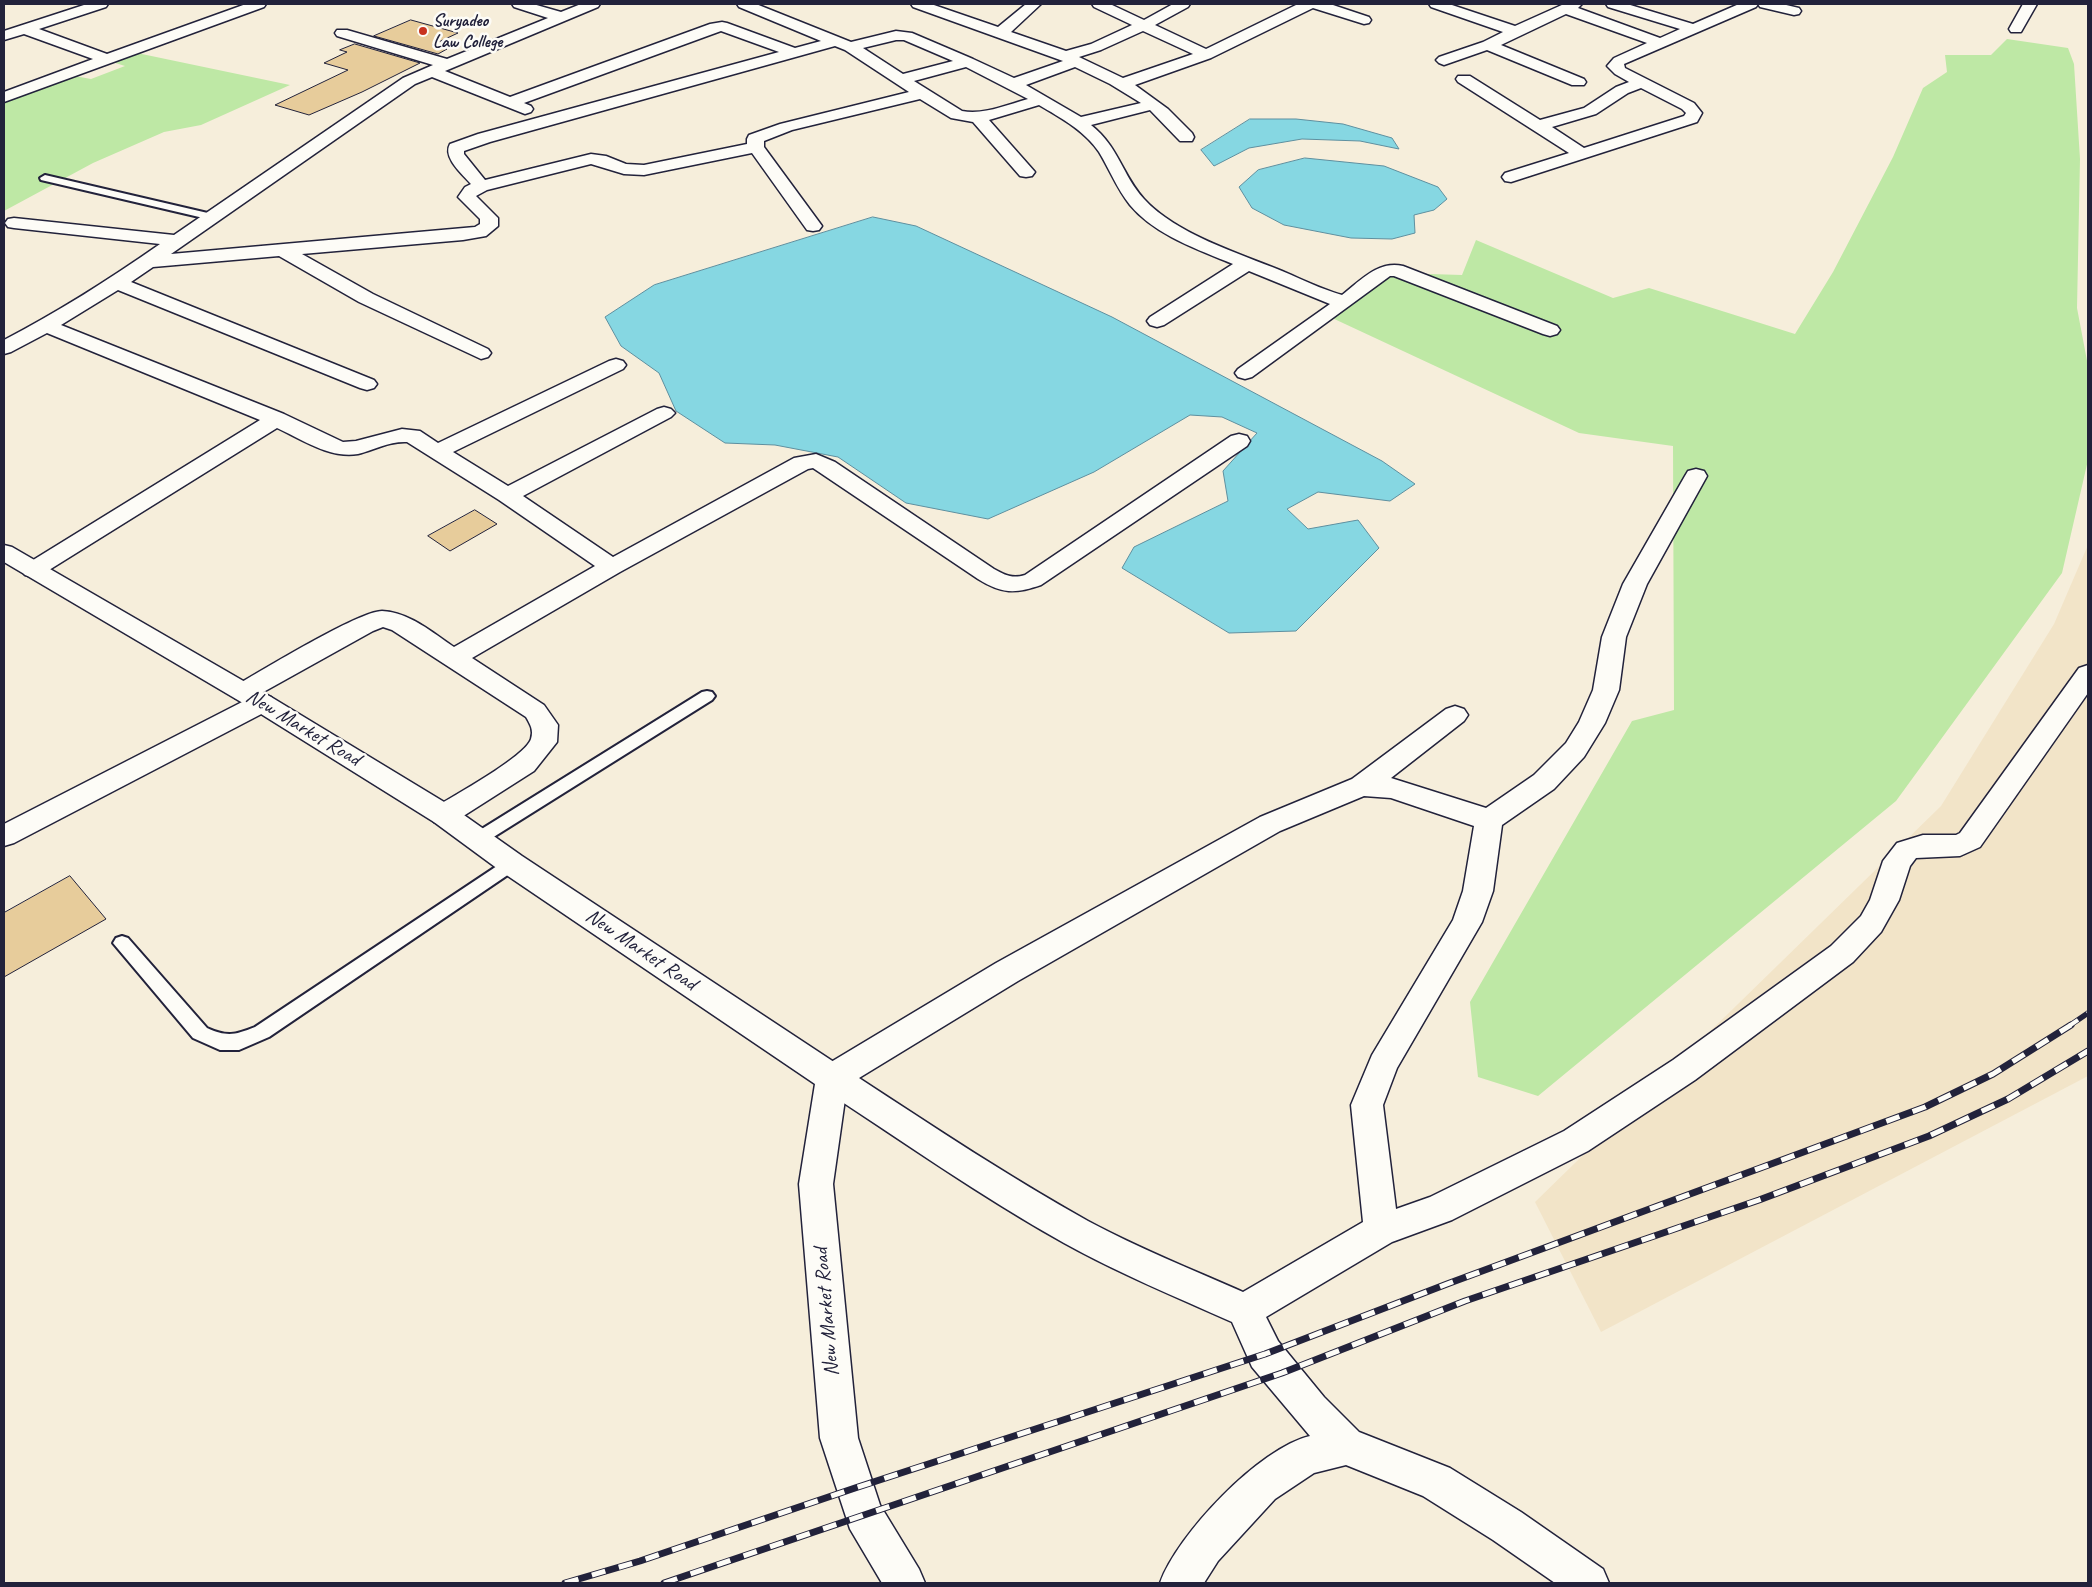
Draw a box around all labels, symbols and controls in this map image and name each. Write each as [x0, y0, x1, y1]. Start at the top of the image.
place label: Suryadeo Law College [433, 10, 502, 52]
marker: Suryadeo Law College [417, 25, 429, 37]
street label: New Market Road [241, 684, 365, 772]
street label: New Market Road [580, 903, 702, 997]
street label: New Market Road [809, 1247, 845, 1377]

